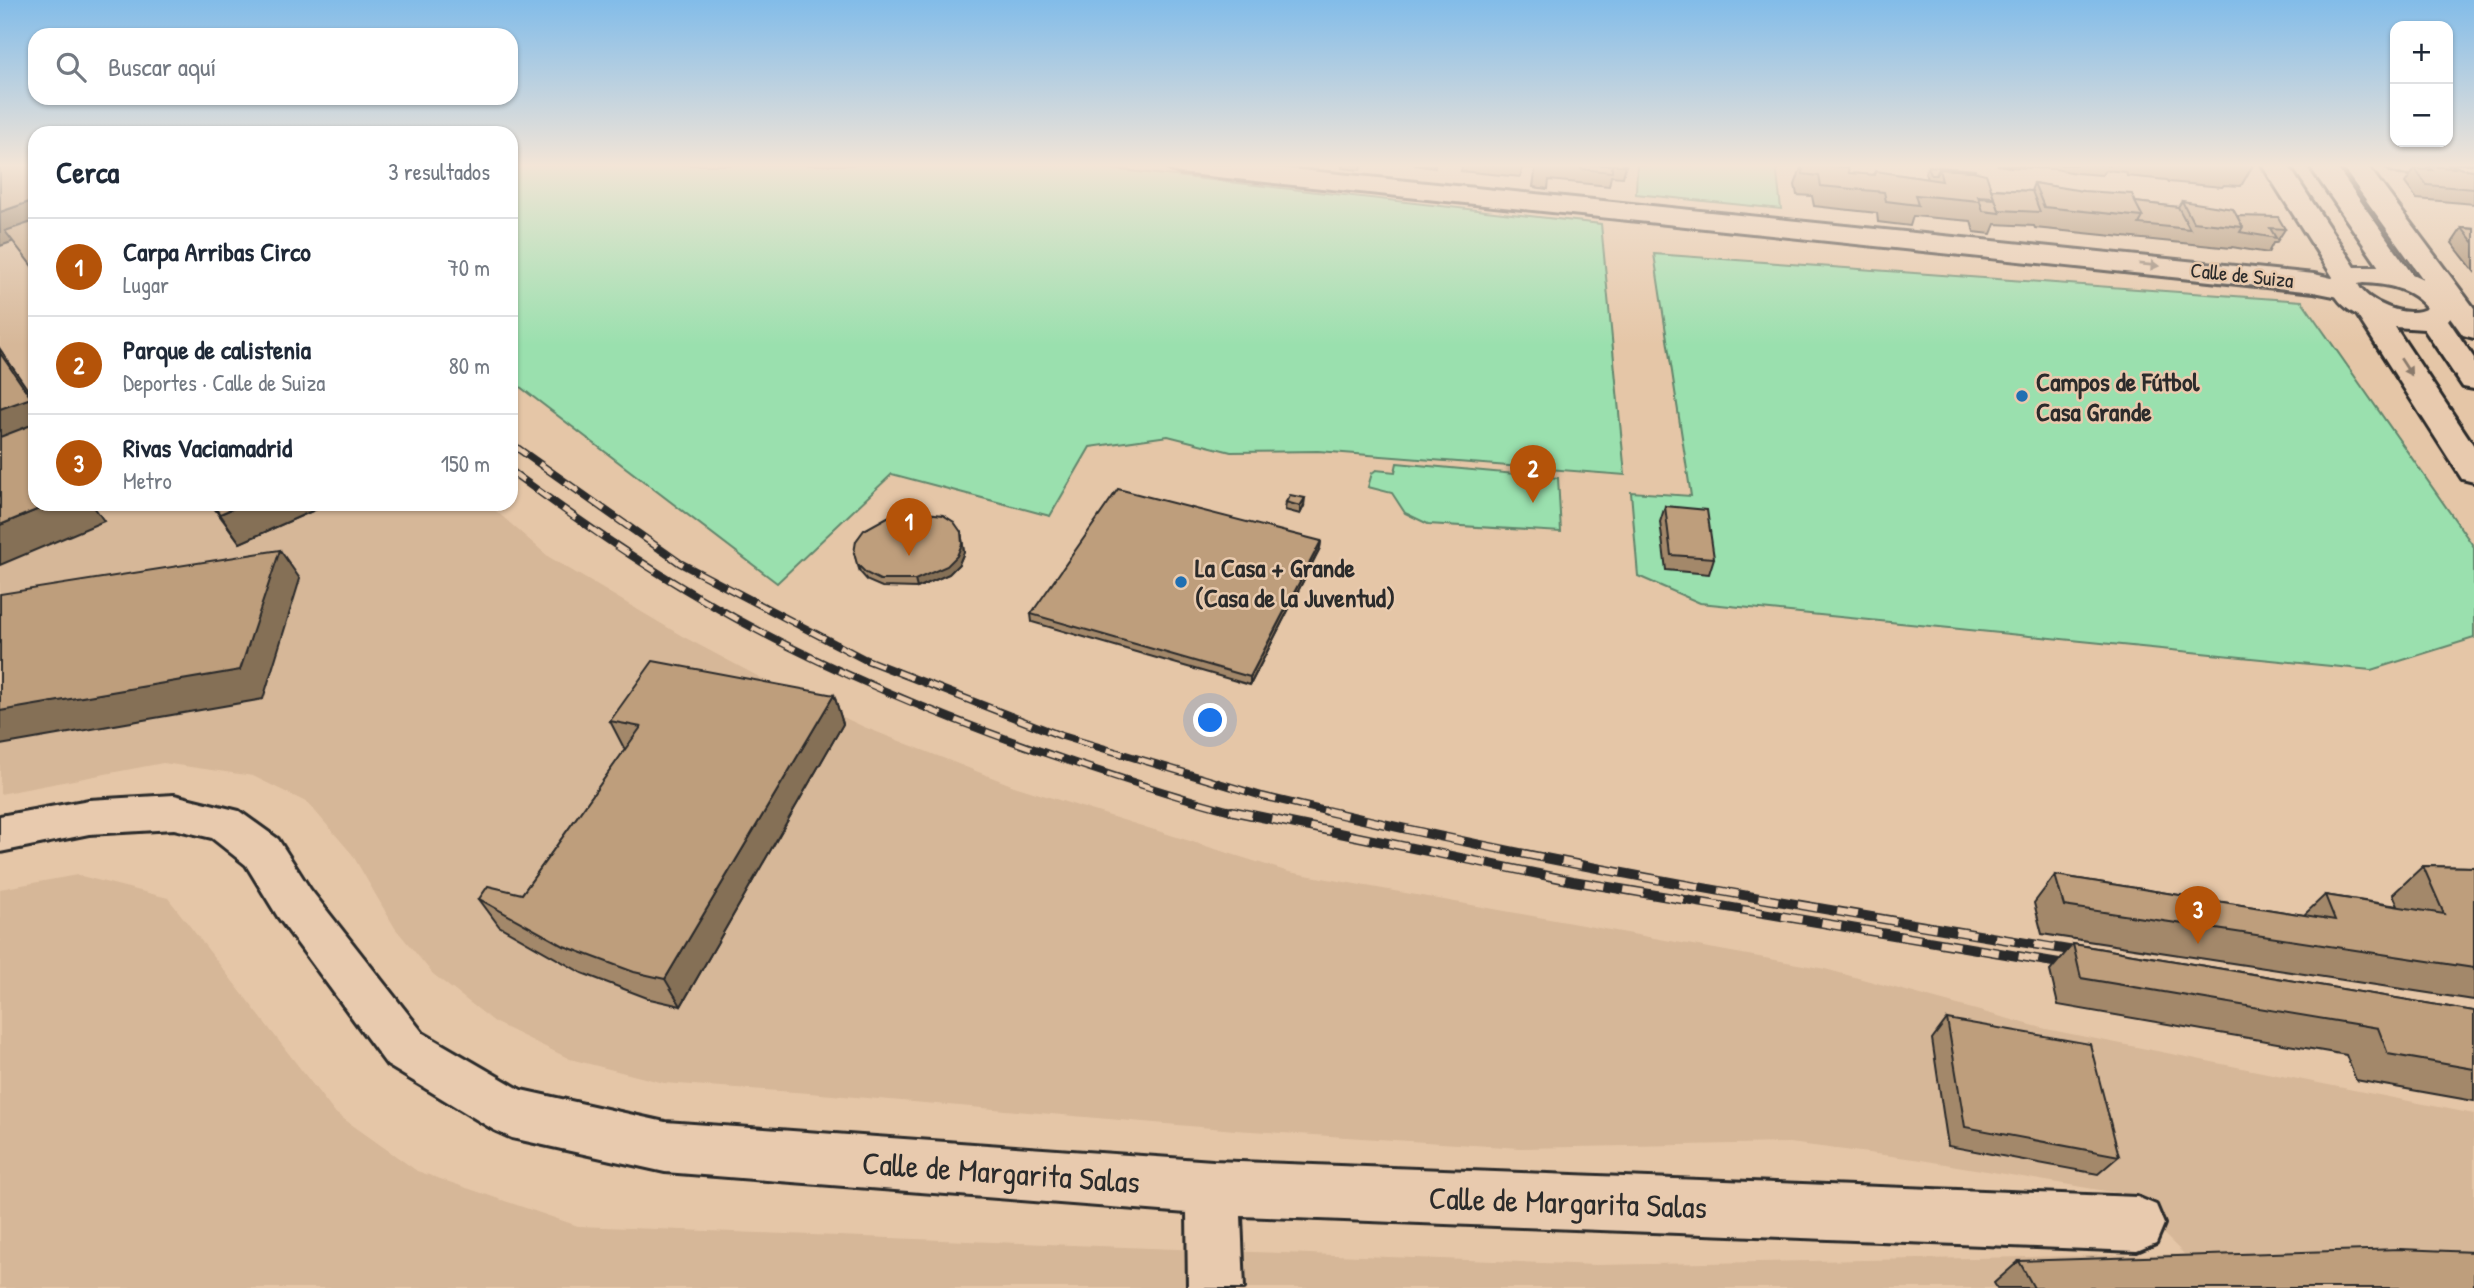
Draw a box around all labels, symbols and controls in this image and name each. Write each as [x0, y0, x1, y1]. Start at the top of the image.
map controls [2390, 21, 2453, 147]
button: + [2390, 21, 2453, 84]
search box [28, 28, 518, 105]
icon: search [52, 48, 90, 86]
text: Buscar aquí [108, 49, 216, 84]
button: − [2390, 84, 2453, 147]
text: Cerca [56, 152, 119, 192]
text: 3 resultados [388, 156, 490, 187]
text: Carpa Arribas Circo [123, 234, 311, 269]
text: 1 [75, 252, 83, 283]
text: 70 m [447, 252, 490, 283]
street label: Calle de Suiza [2189, 255, 2295, 295]
one-way arrow [2138, 260, 2160, 271]
text: Lugar [123, 269, 169, 300]
text: Parque de calistenia [123, 332, 311, 367]
text: 2 [74, 350, 84, 381]
text: 80 m [449, 350, 490, 381]
one-way arrow [2400, 357, 2413, 376]
place label: Campos de Fútbol Casa Grande [2036, 364, 2200, 429]
text: Deportes · Calle de Suiza [123, 367, 325, 398]
marker: Campos de Fútbol Casa Grande [2014, 388, 2030, 404]
text: Rivas Vaciamadrid [123, 430, 292, 465]
pin: 2 [1510, 445, 1556, 503]
text: 3 [74, 448, 84, 479]
text: 150 m [441, 448, 490, 479]
text: Metro [123, 465, 172, 496]
pin: 1 [886, 498, 932, 556]
place label: La Casa + Grande (Casa de la Juventud) [1195, 550, 1395, 615]
marker: La Casa + Grande (Casa de la Juventud) [1173, 574, 1189, 590]
your location [1193, 703, 1227, 737]
pin: 3 [2175, 886, 2221, 944]
street label: Calle de Margarita Salas [861, 1141, 1141, 1203]
street label: Calle de Margarita Salas [1428, 1176, 1708, 1228]

